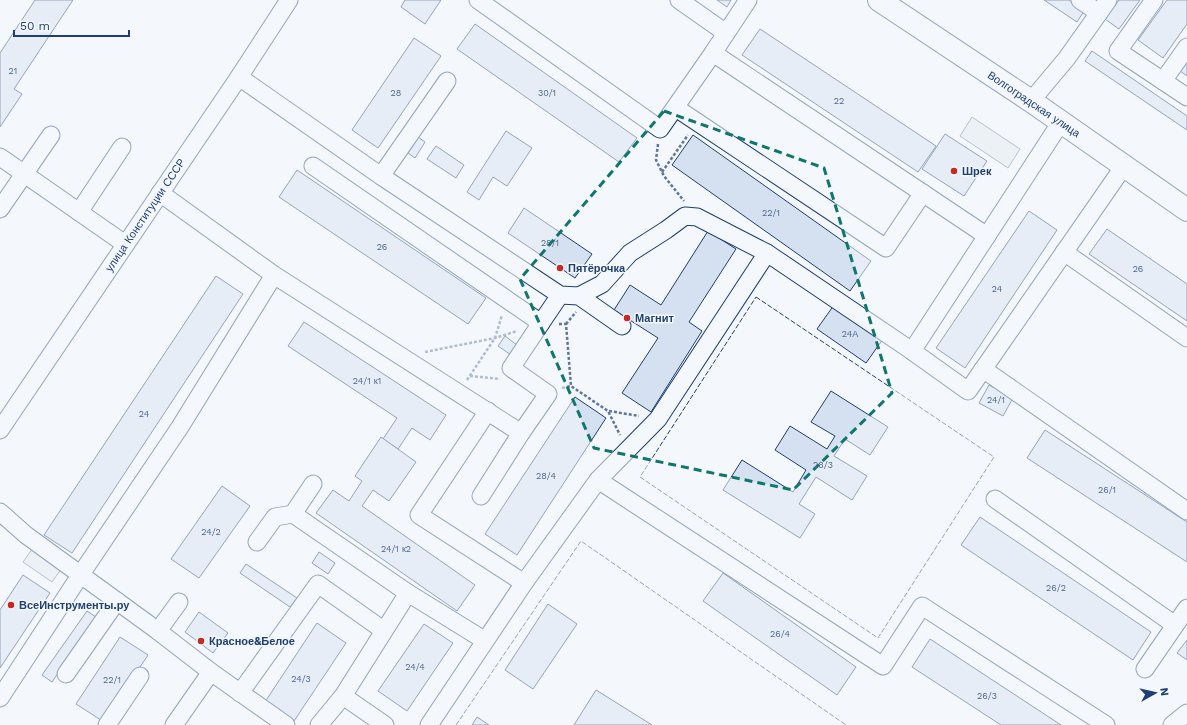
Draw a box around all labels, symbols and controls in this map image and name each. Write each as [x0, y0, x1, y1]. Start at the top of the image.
scale bar [14, 12, 129, 38]
text: 50 m [20, 19, 50, 33]
house number: 21 [9, 66, 17, 76]
street label: Волгоградская улица [985, 69, 1083, 141]
house number: 28 [391, 88, 401, 98]
house number: 30/1 [538, 88, 556, 98]
house number: 22 [834, 96, 844, 106]
street label: улица Конституции СССР [103, 156, 188, 274]
place label: Шрек [962, 165, 992, 178]
marker: Шрек [949, 166, 959, 176]
house number: 22/1 [762, 208, 780, 218]
house number: 28/1 [541, 238, 559, 248]
house number: 26 [377, 242, 387, 252]
place label: Пятёрочка [568, 262, 626, 275]
marker: Пятёрочка [555, 263, 565, 273]
house number: 26 [1133, 264, 1143, 274]
house number: 24 [992, 284, 1003, 294]
place label: Магнит [635, 312, 674, 325]
marker: Магнит [622, 313, 632, 323]
house number: 24А [842, 329, 858, 339]
house number: 24/1 к1 [353, 376, 381, 386]
house number: 24/1 [987, 395, 1005, 405]
house number: 24 [139, 409, 150, 419]
house number: 28/3 [813, 460, 833, 470]
house number: 28/4 [536, 471, 556, 481]
house number: 26/1 [1098, 485, 1116, 495]
house number: 24/2 [201, 527, 221, 537]
house number: 24/1 к2 [381, 544, 411, 554]
house number: 26/2 [1046, 583, 1066, 593]
place label: ВсеИнструменты.ру [19, 599, 130, 612]
marker: ВсеИнструменты.ру [6, 600, 16, 610]
house number: 26/4 [770, 629, 790, 639]
place label: Красное&Белое [209, 635, 295, 648]
marker: Красное&Белое [196, 636, 206, 646]
house number: 24/4 [405, 662, 425, 672]
north arrow [1135, 673, 1175, 713]
house number: 24/3 [291, 674, 311, 684]
house number: 22/1 [103, 675, 121, 685]
text: N [1157, 687, 1171, 697]
house number: 26/3 [977, 691, 997, 701]

